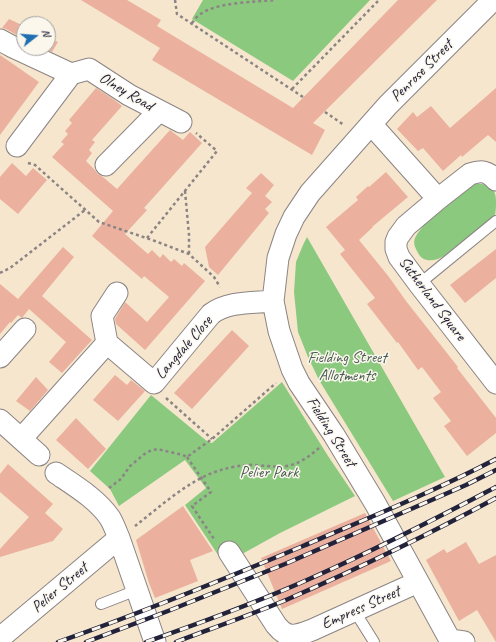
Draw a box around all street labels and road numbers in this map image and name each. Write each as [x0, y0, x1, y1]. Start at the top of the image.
street label: Penrose Street [387, 36, 457, 106]
street label: Olney Road [96, 68, 156, 116]
street label: Sutherland Square [394, 253, 470, 345]
street label: Langdale Close [151, 312, 217, 384]
street label: Fielding Street [302, 393, 360, 471]
street label: Pelier Street [28, 559, 92, 617]
street label: Empress Street [319, 582, 403, 634]

